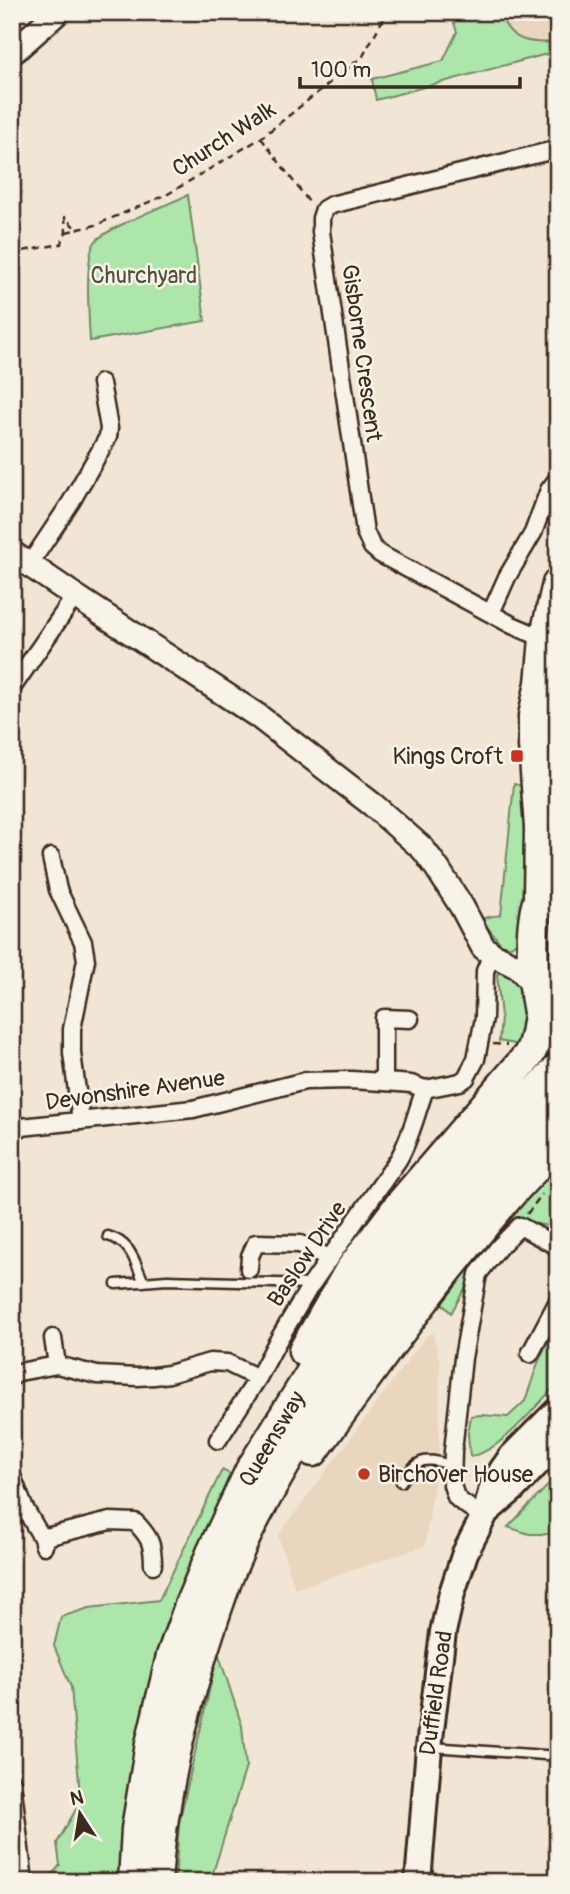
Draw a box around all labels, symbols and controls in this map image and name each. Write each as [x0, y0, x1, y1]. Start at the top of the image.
scale bar [300, 46, 521, 90]
text: 100 m [311, 57, 371, 84]
street label: Church Walk [167, 95, 282, 183]
park label: Churchyard [91, 261, 197, 290]
street label: Gisborne Crescent [335, 262, 389, 444]
place label: Kings Croft [393, 742, 504, 771]
marker: Kings Croft [509, 748, 525, 764]
street label: Devonshire Avenue [43, 1063, 227, 1117]
street label: Baslow Drive [261, 1195, 353, 1312]
street label: Queensway [232, 1386, 312, 1492]
place label: Birchover House [378, 1460, 534, 1489]
marker: Birchover House [356, 1466, 372, 1482]
street label: Duffield Road [413, 1629, 459, 1757]
north arrow [46, 1778, 116, 1848]
text: N [68, 1785, 86, 1811]

